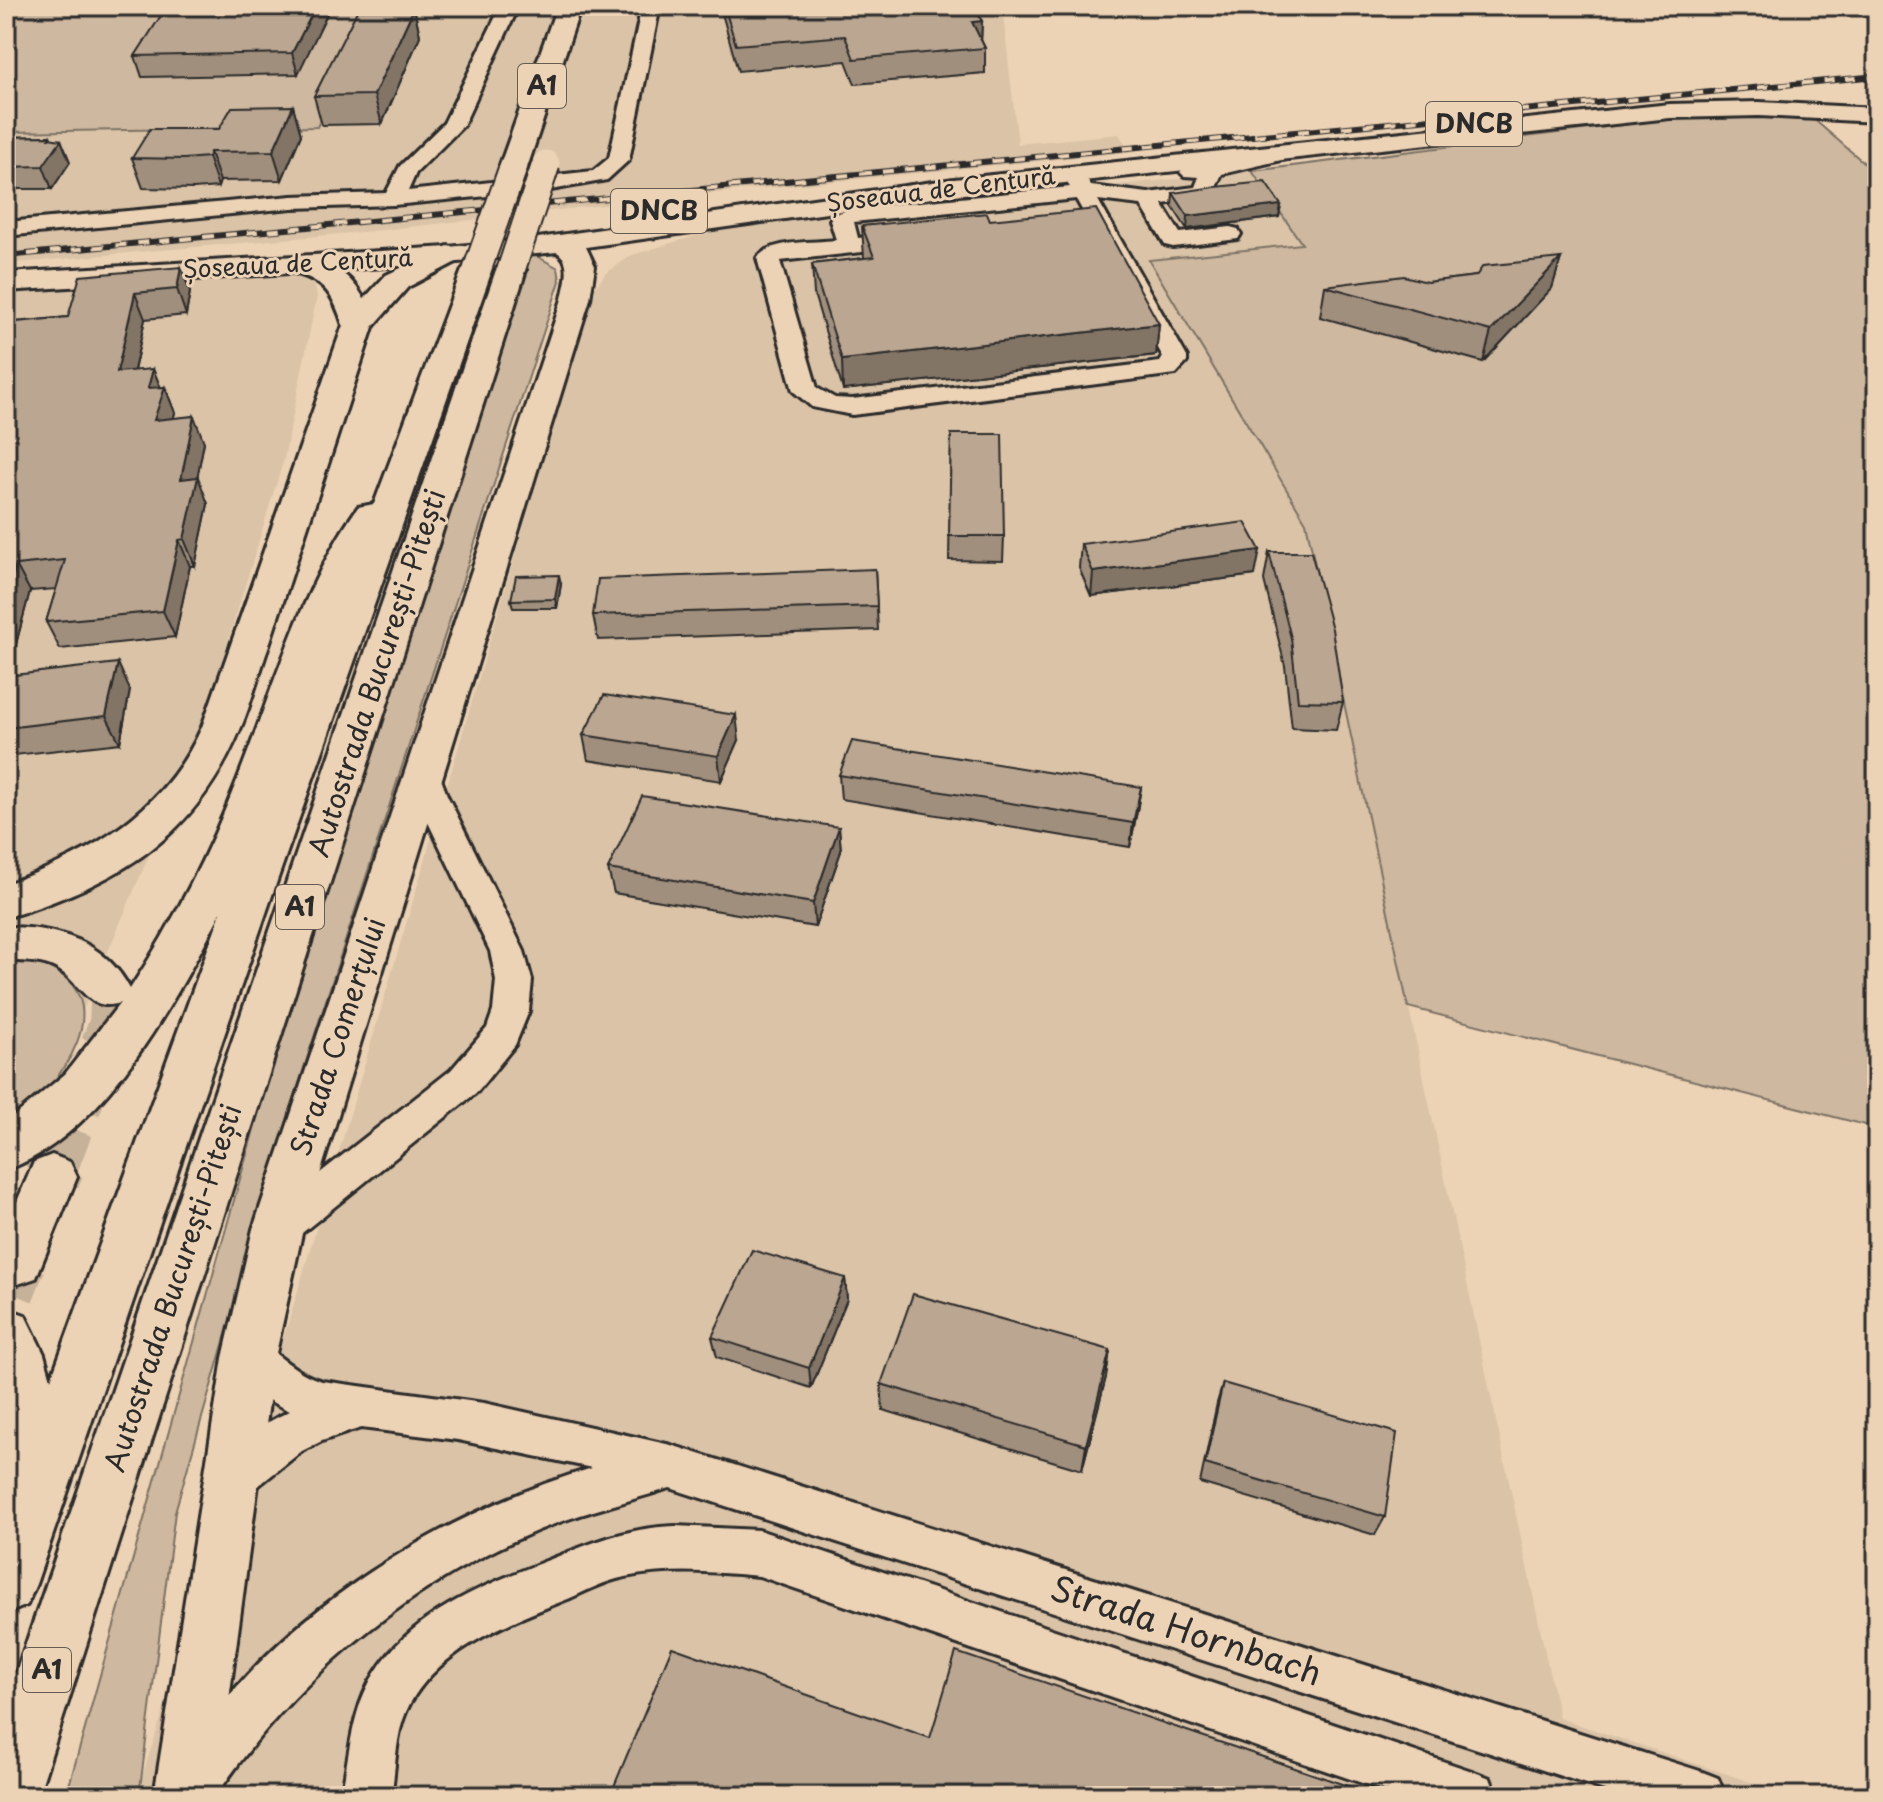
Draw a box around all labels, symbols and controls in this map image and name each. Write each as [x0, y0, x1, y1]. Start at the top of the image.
road number: A1 [518, 64, 566, 108]
road number: DNCB [1426, 102, 1522, 146]
street label: Șoseaua de Centură [824, 156, 1057, 220]
road number: DNCB [611, 189, 707, 233]
street label: Șoseaua de Centură [182, 238, 414, 286]
street label: Autostrada București-Pitești [296, 483, 455, 862]
road number: A1 [276, 885, 324, 929]
street label: Strada Comerțului [278, 912, 395, 1161]
street label: Autostrada București-Pitești [92, 1098, 251, 1477]
street label: Strada Hornbach [1044, 1561, 1329, 1697]
road number: A1 [23, 1648, 71, 1692]

